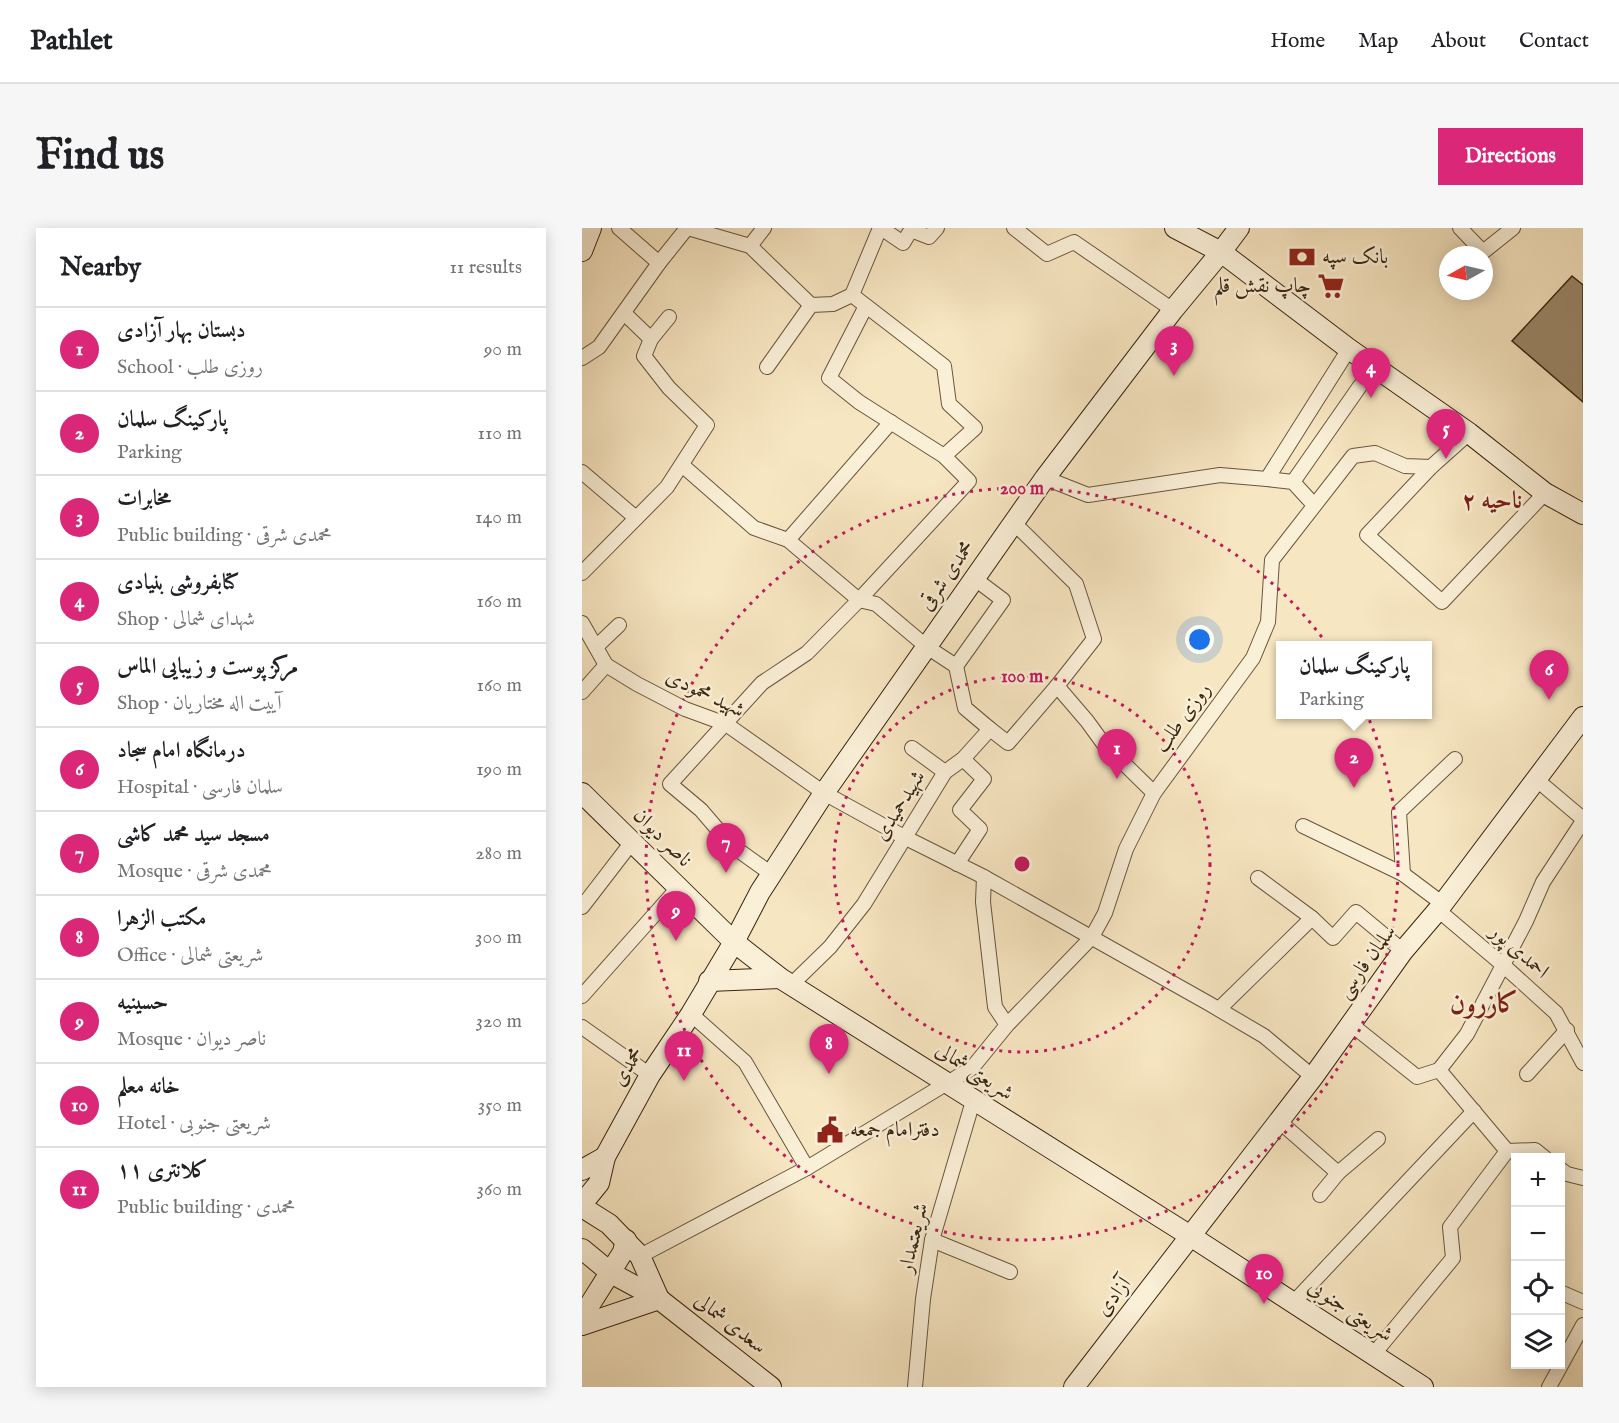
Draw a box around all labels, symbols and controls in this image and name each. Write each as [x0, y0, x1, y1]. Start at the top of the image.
text: Pathlet [30, 24, 113, 59]
text: Home [1270, 28, 1325, 55]
text: Map [1358, 28, 1398, 55]
text: About [1431, 28, 1486, 55]
text: Contact [1519, 28, 1589, 55]
button: Directions [1438, 128, 1583, 185]
text: Find us [36, 130, 164, 183]
bank icon: بانک سپه [1287, 242, 1317, 272]
place label: بانک سپه [1322, 244, 1388, 271]
north arrow [1439, 246, 1493, 300]
text: Nearby [60, 251, 141, 284]
text: 11 results [449, 255, 522, 280]
supermarket icon: چاپ نقش قلم [1316, 271, 1346, 301]
place label: چاپ نقش قلم [1214, 273, 1311, 306]
text: دبستان بهار آزادی [117, 317, 246, 345]
pin: 3 [1154, 326, 1194, 376]
text: 1 [76, 337, 83, 362]
text: 90 m [484, 337, 522, 362]
pin: 4 [1352, 348, 1390, 398]
text: School · روزی طلب [117, 355, 263, 380]
text: پارکینگ سلمان [117, 406, 227, 434]
pin: 5 [1426, 410, 1466, 459]
text: 2 [75, 421, 84, 446]
text: 110 m [478, 421, 522, 446]
text: Parking [117, 440, 182, 465]
text: 200 m [1000, 478, 1044, 501]
text: مخابرات [117, 485, 171, 513]
district label: ناحیه ۲ [1462, 486, 1522, 517]
text: 3 [76, 505, 83, 530]
text: 140 m [475, 505, 522, 530]
text: Public building · محمدی شرقی [117, 523, 332, 548]
street label: محمدی شرقی [913, 535, 981, 616]
text: کتابفروشی بنیادی [117, 569, 239, 597]
text: 4 [75, 589, 84, 614]
text: 160 m [476, 589, 522, 614]
text: Shop · شهدای شمالی [117, 607, 255, 632]
your location [1185, 625, 1214, 654]
popup [1276, 641, 1432, 719]
pin: 6 [1530, 650, 1568, 700]
text: مرکز پوست و زیبایی الماس [117, 653, 298, 681]
text: پارکینگ سلمان [1299, 653, 1409, 681]
street label: شهید محمودی [661, 663, 749, 725]
text: 100 m [1001, 666, 1043, 689]
text: 5 [76, 673, 83, 698]
text: 160 m [476, 673, 522, 698]
street label: روزی طلب [1148, 678, 1218, 758]
text: Parking [1299, 687, 1364, 712]
text: Shop · آییت اله مختاریان [117, 691, 282, 716]
pin: 1 [1098, 730, 1136, 779]
text: درمانگاه امام سجاد [117, 737, 246, 765]
pin: 2 [1334, 738, 1374, 788]
text: 6 [75, 757, 84, 782]
text: 190 m [476, 757, 522, 782]
street label: شهیدحمیدی [868, 766, 932, 846]
text: Hospital · سلمان فارسی [117, 775, 283, 800]
street label: ناصر دیوان [626, 802, 698, 874]
text: مسجد سید محمد کاشی [117, 821, 270, 849]
pin: 7 [706, 824, 746, 873]
text: 7 [75, 841, 84, 866]
text: 280 m [475, 841, 522, 866]
centre of rings [1012, 854, 1032, 874]
text: Mosque · محمدی شرقی [117, 859, 272, 884]
pin: 9 [656, 892, 695, 941]
text: مکتب الزهرا [117, 905, 206, 933]
street label: احمدی پور [1482, 918, 1554, 985]
street label: سلمان فارسی [1331, 920, 1403, 1004]
text: 8 [76, 925, 83, 950]
text: 300 m [475, 925, 522, 950]
text: Office · شریعتی شمالی [117, 943, 263, 968]
district label: کازرون [1450, 988, 1518, 1022]
text: حسینیه [117, 989, 168, 1017]
text: 9 [75, 1009, 84, 1034]
text: 320 m [476, 1009, 522, 1034]
pin: 8 [810, 1024, 848, 1074]
text: Mosque · ناصر دیوان [117, 1027, 266, 1052]
pin: 11 [664, 1032, 704, 1081]
street label: شریعتی شمالی [930, 1037, 1018, 1107]
street label: محمدی [606, 1042, 650, 1092]
text: خانه معلم [117, 1073, 180, 1101]
text: 10 [71, 1093, 88, 1118]
text: 350 m [478, 1093, 522, 1118]
text: Hotel · شریعتی جنوبی [117, 1111, 271, 1136]
public building icon: دفترامام جمعه [815, 1115, 845, 1145]
place label: دفترامام جمعه [850, 1117, 940, 1147]
map controls [1511, 1153, 1565, 1369]
button: + [1511, 1153, 1565, 1207]
text: کلانتری ۱۱ [117, 1157, 208, 1185]
text: 11 [72, 1177, 87, 1202]
text: 360 m [476, 1177, 522, 1202]
text: Public building · محمدی [117, 1195, 295, 1220]
street label: شریعتمدار [892, 1200, 935, 1277]
button: − [1511, 1207, 1565, 1261]
pin: 10 [1244, 1254, 1284, 1304]
button: locate [1511, 1261, 1565, 1315]
street label: آزادی [1089, 1269, 1139, 1322]
street label: شریعتی جنوبی [1302, 1273, 1398, 1349]
street label: سعدی شمالی [688, 1287, 772, 1361]
button: layers [1511, 1315, 1565, 1369]

